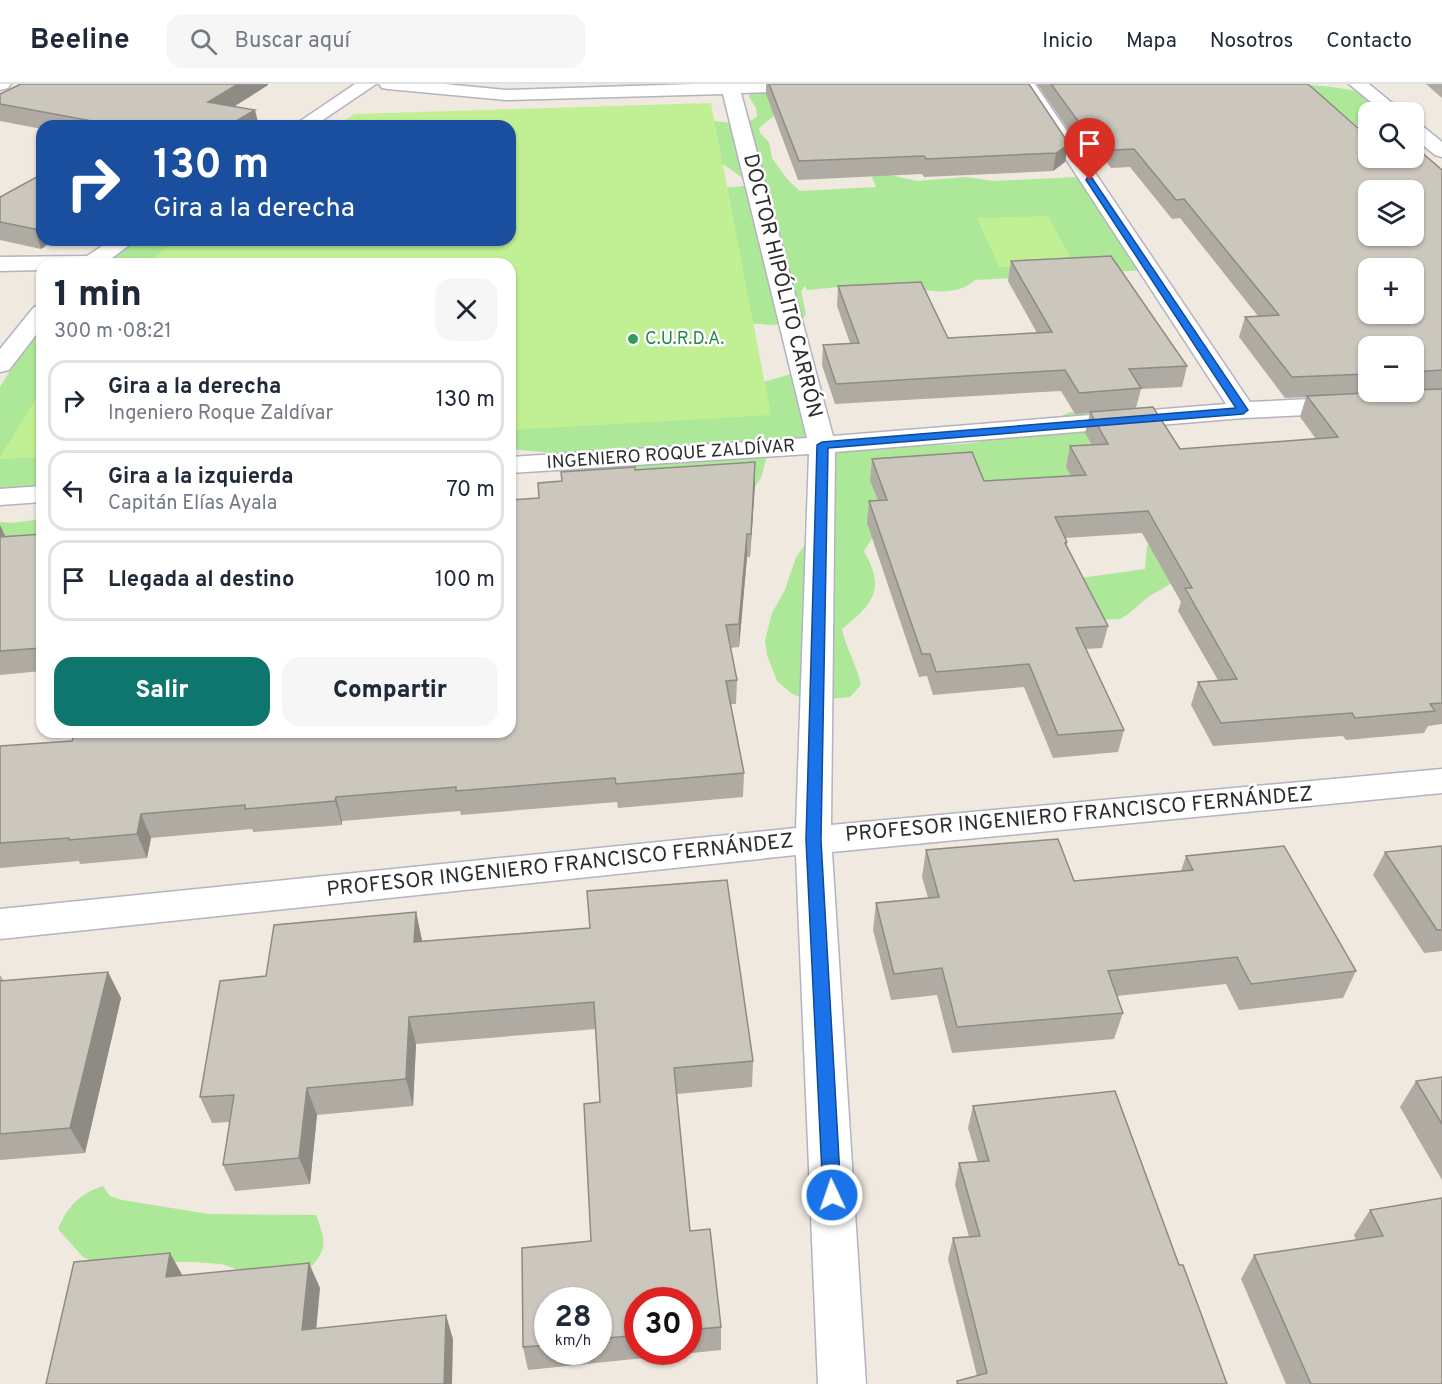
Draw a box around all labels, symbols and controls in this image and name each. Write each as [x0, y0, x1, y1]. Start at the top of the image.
search box [166, 14, 586, 68]
text: Beeline [30, 23, 130, 59]
icon: search [187, 25, 220, 58]
text: Buscar aquí [235, 28, 350, 55]
text: Inicio [1042, 28, 1093, 55]
text: Mapa [1126, 28, 1177, 55]
text: Nosotros [1210, 28, 1293, 55]
text: Contacto [1326, 28, 1412, 55]
map controls [1358, 102, 1424, 402]
button: search [1358, 102, 1424, 168]
pin [1064, 118, 1115, 180]
icon: arrive [1073, 127, 1106, 160]
text: 130 m [153, 140, 269, 193]
icon: right [54, 144, 132, 222]
street label: DOCTOR HIPÓLITO CARRÓN [736, 151, 829, 421]
button: layers [1358, 180, 1424, 246]
text: Gira a la derecha [153, 192, 355, 226]
button: + [1358, 258, 1424, 324]
text: 1 min [54, 273, 142, 319]
button: close [435, 278, 498, 341]
text: 300 m · 08:21 [54, 319, 172, 345]
place label: C.U.R.D.A. [645, 328, 724, 351]
marker: C.U.R.D.A. [626, 332, 640, 346]
button: − [1358, 336, 1424, 402]
text: Gira a la derecha [108, 374, 281, 401]
icon: right [57, 384, 90, 417]
text: 130 m [436, 387, 495, 414]
text: Ingeniero Roque Zaldívar [108, 401, 333, 427]
street label: INGENIERO ROQUE ZALDÍVAR [546, 433, 796, 475]
text: Gira a la izquierda [108, 464, 294, 491]
icon: left [57, 474, 90, 507]
text: 70 m [446, 477, 495, 504]
text: Capitán Elías Ayala [108, 491, 277, 517]
icon: arrive [57, 564, 90, 597]
text: Llegada al destino [108, 567, 294, 594]
text: 100 m [435, 567, 495, 594]
button: Salir [54, 657, 270, 726]
button: Compartir [282, 657, 498, 726]
street label: PROFESOR INGENIERO FRANCISCO FERNÁNDEZ [844, 780, 1314, 849]
street label: PROFESOR INGENIERO FRANCISCO FERNÁNDEZ [325, 827, 795, 904]
position arrow [800, 1163, 864, 1227]
speed limit sign: 30 [624, 1287, 702, 1365]
text: 28 [554, 1300, 592, 1337]
text: km/h [555, 1332, 591, 1351]

